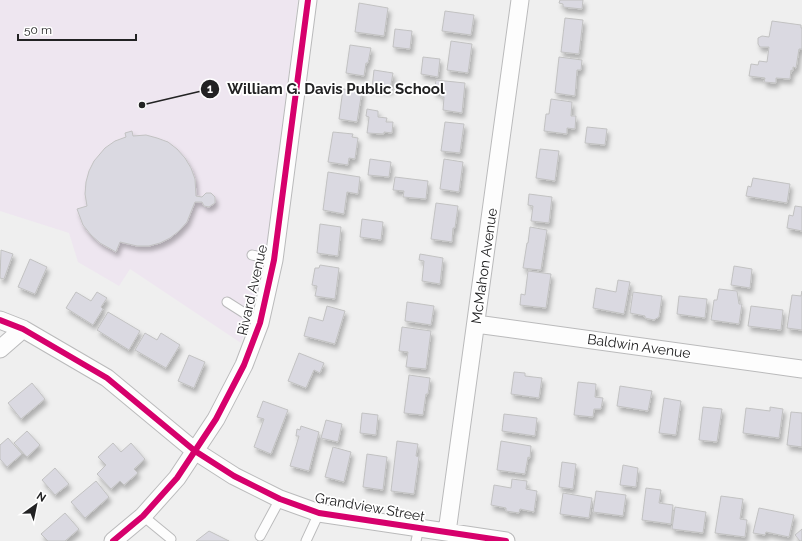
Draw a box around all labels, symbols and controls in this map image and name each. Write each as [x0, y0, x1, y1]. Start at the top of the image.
scale bar [18, 16, 136, 42]
text: 50 m [24, 23, 52, 37]
callout: William G. Davis Public School [200, 75, 453, 102]
text: William G. Davis Public School [227, 80, 445, 98]
text: 1 [207, 82, 213, 96]
street label: McMahon Avenue [468, 207, 500, 325]
street label: Rivard Avenue [234, 243, 270, 337]
street label: Baldwin Avenue [586, 331, 692, 361]
north arrow [16, 485, 56, 525]
text: N [34, 489, 48, 505]
street label: Grandview Street [314, 489, 427, 525]

